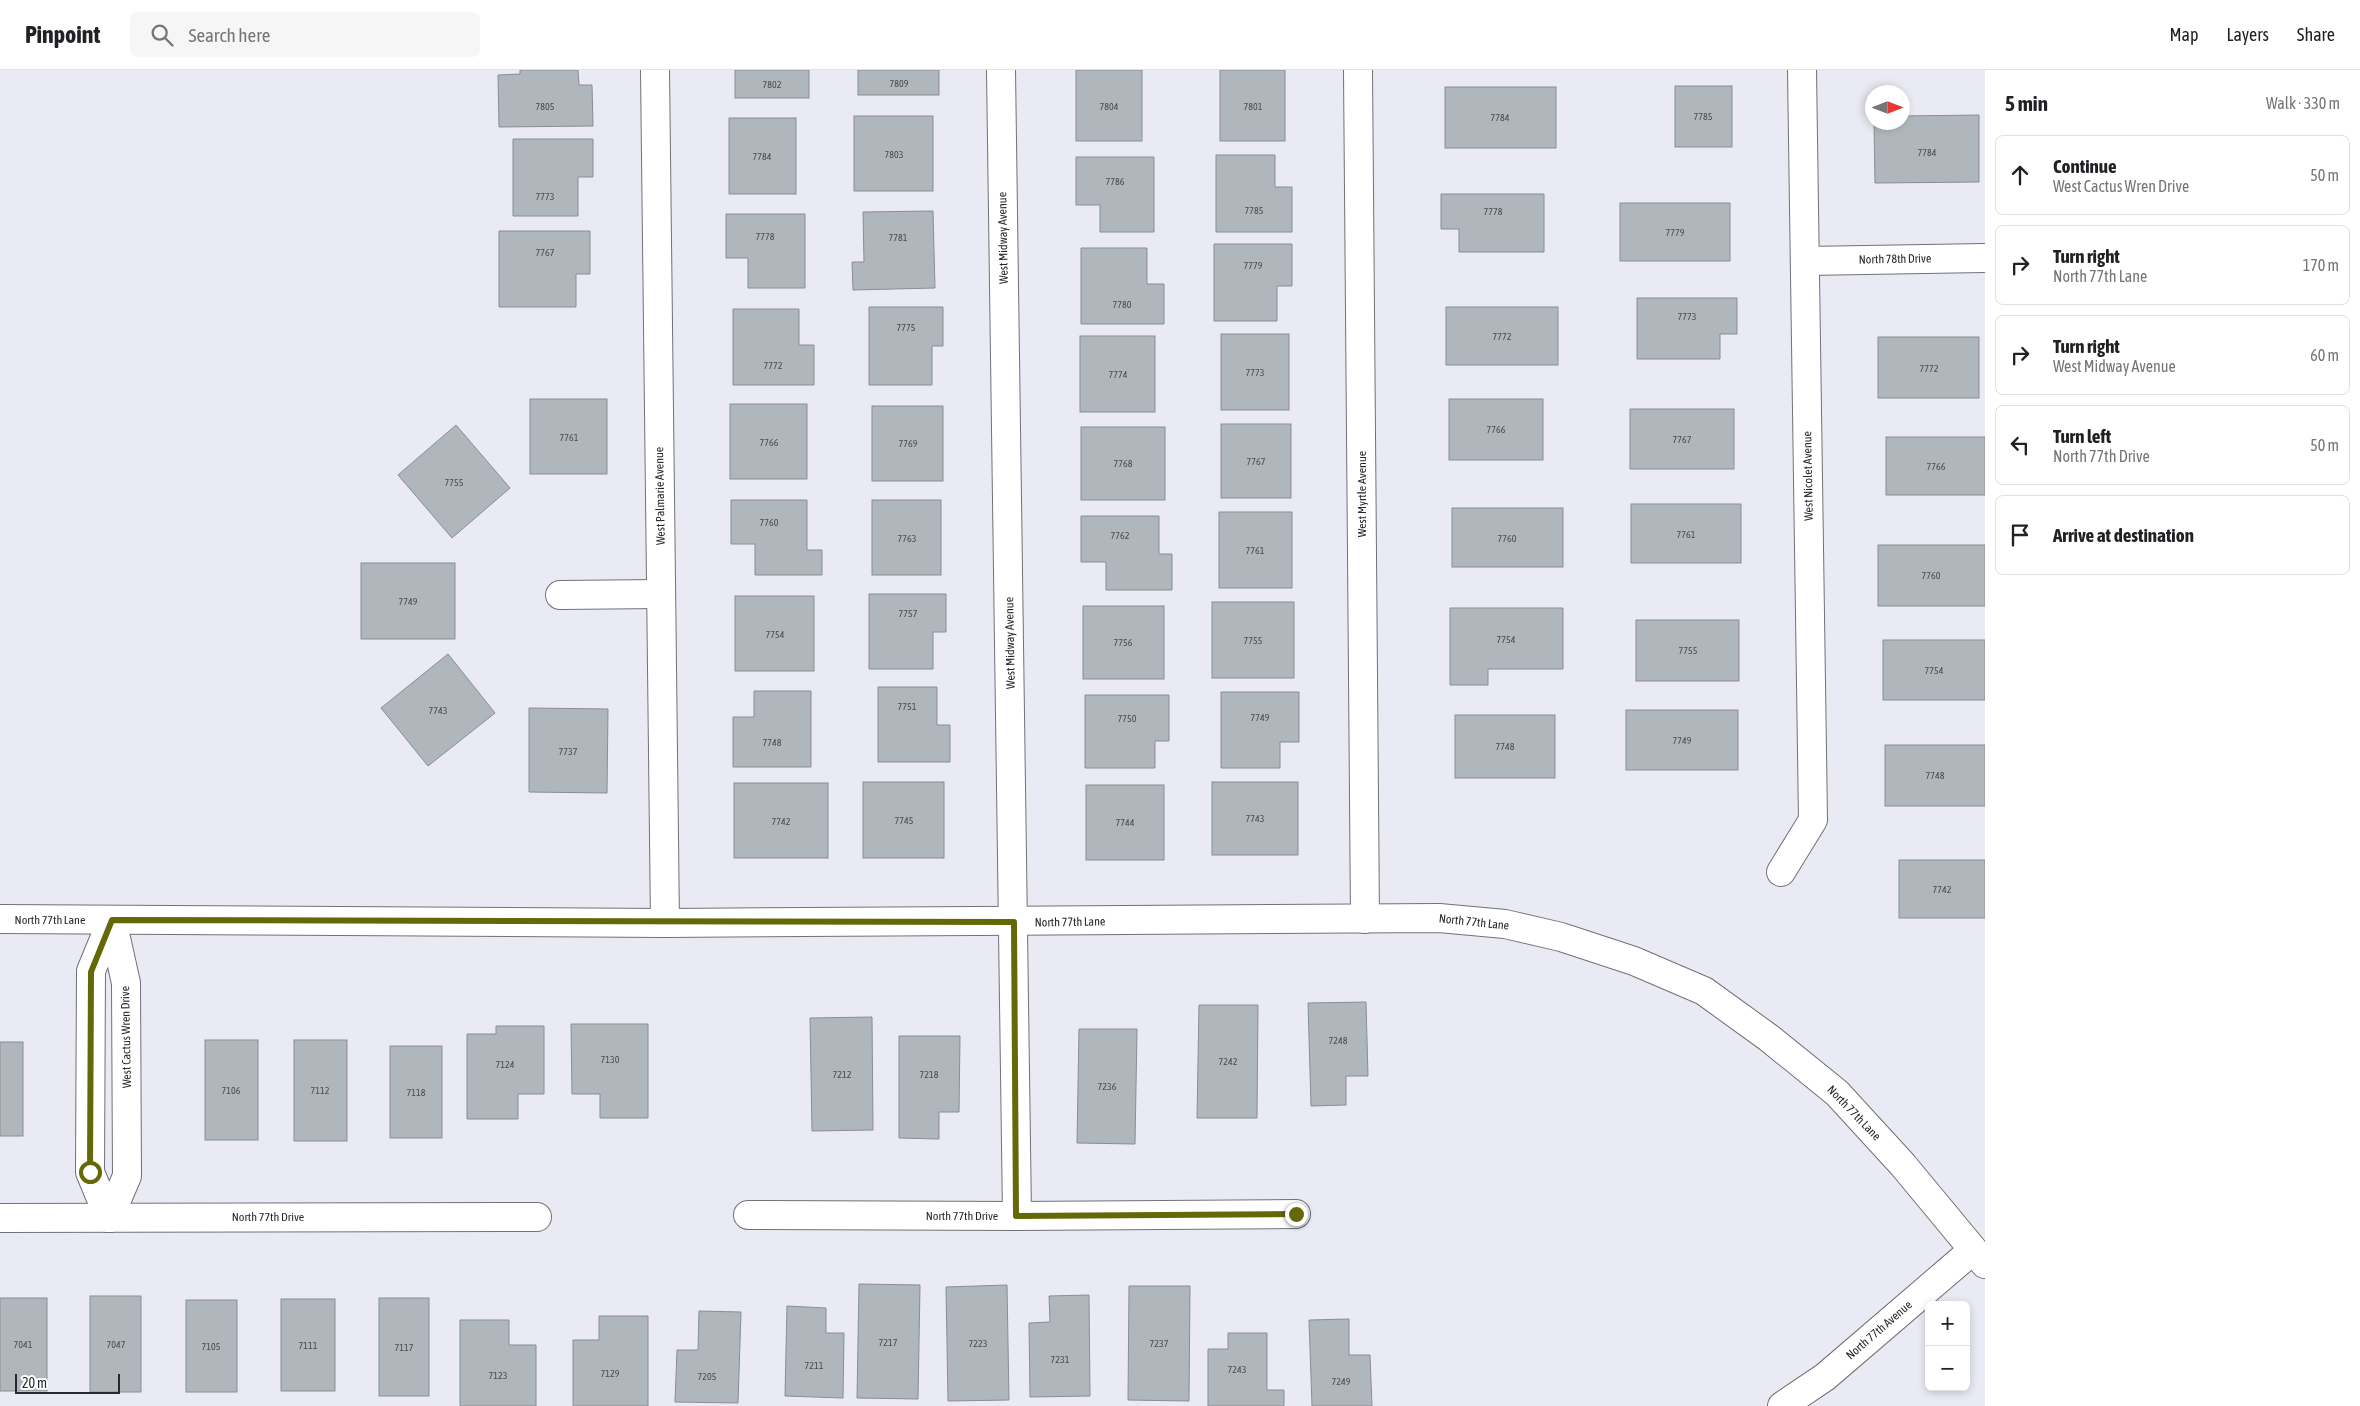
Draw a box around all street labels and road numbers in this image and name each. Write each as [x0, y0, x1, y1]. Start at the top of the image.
street label: West Midway Avenue [995, 192, 1011, 284]
street label: North 78th Drive [1859, 251, 1931, 267]
street label: West Nicolet Avenue [1800, 431, 1816, 521]
street label: West Palmarie Avenue [652, 447, 668, 545]
street label: West Myrtle Avenue [1355, 451, 1369, 537]
street label: West Midway Avenue [1002, 597, 1018, 689]
street label: North 77th Lane [1438, 911, 1510, 933]
street label: North 77th Lane [15, 913, 85, 927]
street label: North 77th Lane [1035, 914, 1105, 930]
street label: West Cactus Wren Drive [118, 986, 134, 1088]
street label: North 77th Lane [1824, 1083, 1884, 1143]
street label: North 77th Drive [926, 1209, 998, 1223]
street label: North 77th Drive [232, 1210, 304, 1224]
street label: North 77th Avenue [1843, 1298, 1915, 1362]

